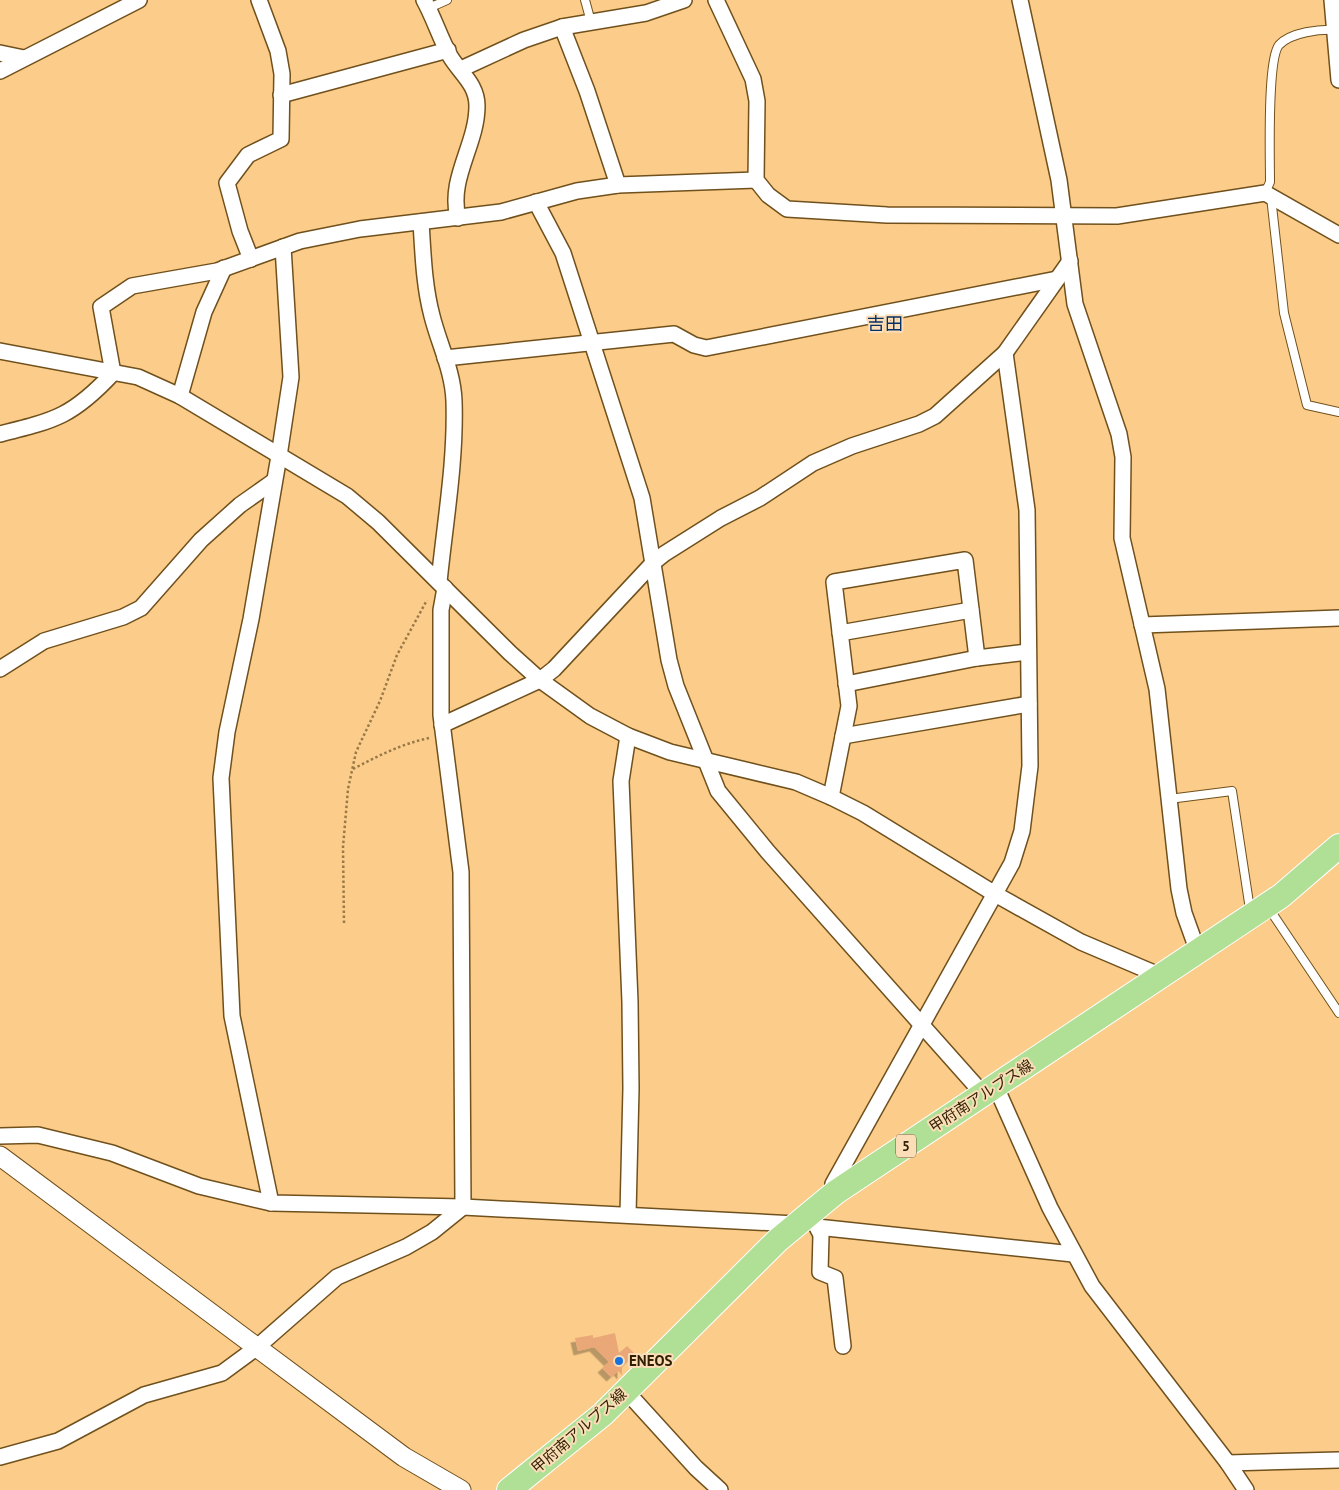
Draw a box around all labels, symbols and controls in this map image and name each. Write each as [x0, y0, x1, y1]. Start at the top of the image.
district label: 吉田 [867, 312, 903, 335]
street label: 甲府南アルプス線 [925, 1055, 1036, 1136]
road number: 5 [896, 1134, 916, 1158]
place label: ENEOS [629, 1351, 673, 1370]
marker: ENEOS [613, 1355, 625, 1367]
street label: 甲府南アルプス線 [527, 1384, 630, 1477]

